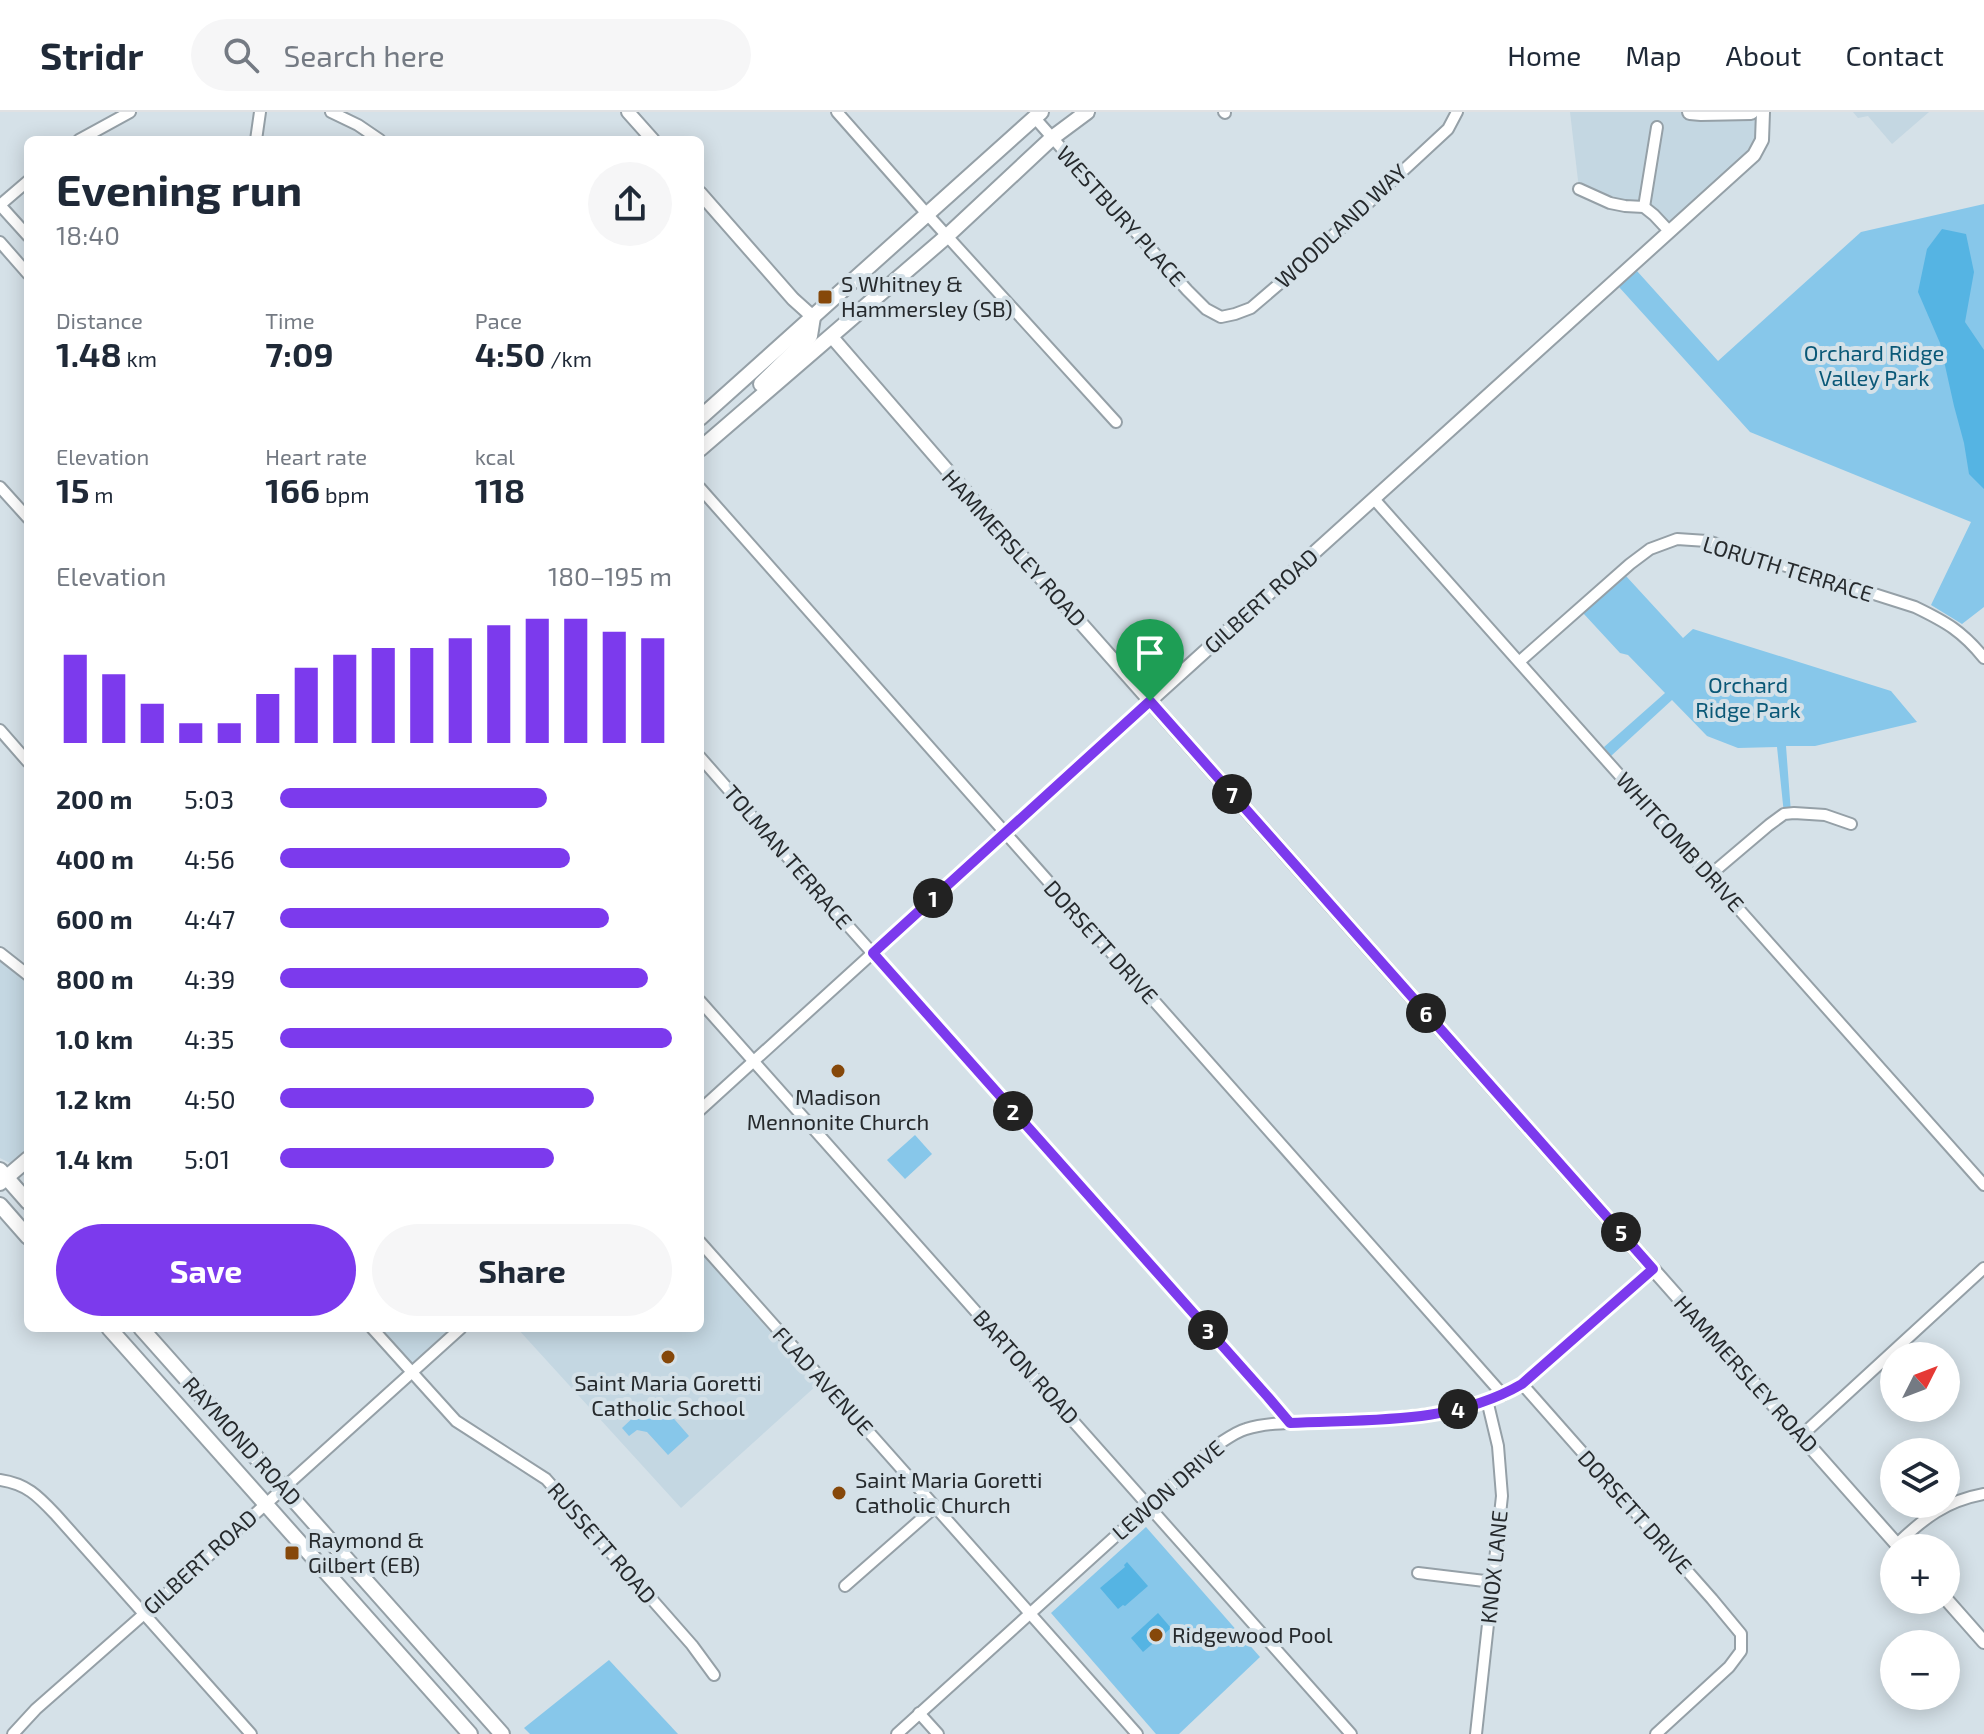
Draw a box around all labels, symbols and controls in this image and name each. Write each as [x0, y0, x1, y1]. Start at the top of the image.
search box [191, 19, 751, 91]
text: Stridr [40, 32, 143, 78]
icon: search [219, 33, 263, 77]
text: Search here [283, 37, 445, 73]
text: Home [1507, 38, 1581, 72]
text: Map [1625, 38, 1682, 72]
text: About [1726, 38, 1801, 72]
text: Contact [1845, 38, 1944, 72]
street label: WESTBURY PLACE [1052, 140, 1191, 291]
street label: WOODLAND WAY [1269, 157, 1412, 293]
text: Evening run [56, 162, 302, 215]
button: share [588, 162, 672, 246]
text: 18:40 [56, 219, 120, 250]
place label: S Whitney & Hammersley (SB) [841, 270, 1013, 321]
marker: S Whitney & Hammersley (SB) [816, 288, 834, 306]
text: Distance [56, 307, 143, 333]
text: Time [265, 307, 315, 333]
text: Pace [475, 307, 522, 333]
text: 1.48 [56, 333, 122, 374]
text: 7:09 [265, 333, 334, 374]
text: 4:50 [475, 333, 545, 374]
park label: Orchard Ridge Valley Park [1804, 339, 1944, 390]
text: km [122, 345, 157, 371]
text: /km [545, 345, 592, 371]
text: Elevation [56, 443, 149, 469]
text: Heart rate [265, 443, 367, 469]
text: kcal [475, 443, 515, 469]
street label: HAMMERSLEY ROAD [937, 464, 1092, 631]
text: 15 [56, 469, 89, 510]
text: 166 [265, 469, 320, 510]
text: 118 [475, 469, 525, 510]
text: m [89, 481, 114, 507]
text: bpm [320, 481, 370, 507]
street label: LORUTH TERRACE [1700, 530, 1877, 606]
street label: GILBERT ROAD [1198, 542, 1322, 658]
text: Elevation [56, 560, 166, 591]
text: 180–195 m [548, 560, 672, 591]
pin [1116, 619, 1184, 701]
icon: arrive [1128, 631, 1172, 675]
park label: Orchard Ridge Park [1695, 671, 1801, 722]
street label: WHITCOMB DRIVE [1611, 766, 1750, 916]
pin: 7 [1212, 774, 1252, 814]
street label: TOLMAN TERRACE [719, 779, 858, 934]
text: 7 [1226, 781, 1238, 807]
text: 200 m [56, 783, 132, 814]
text: 5:03 [184, 783, 234, 814]
text: 400 m [56, 843, 134, 874]
text: 4:56 [184, 843, 235, 874]
street label: DORSETT DRIVE [1039, 874, 1164, 1008]
pin: 1 [913, 878, 953, 918]
text: 1 [928, 885, 938, 911]
text: 600 m [56, 903, 133, 934]
text: 4:47 [184, 903, 235, 934]
text: 800 m [56, 963, 134, 994]
text: 4:39 [184, 963, 235, 994]
pin: 6 [1406, 993, 1446, 1033]
text: 6 [1420, 1000, 1432, 1026]
text: 1.0 km [56, 1023, 133, 1054]
text: 4:35 [184, 1023, 235, 1054]
marker: Madison Mennonite Church [829, 1062, 847, 1080]
text: 1.2 km [56, 1083, 132, 1114]
text: 4:50 [184, 1083, 236, 1114]
place label: Madison Mennonite Church [747, 1083, 929, 1134]
pin: 2 [993, 1091, 1033, 1131]
text: 2 [1007, 1098, 1019, 1124]
text: 1.4 km [56, 1143, 133, 1174]
text: 5:01 [184, 1143, 230, 1174]
pin: 5 [1601, 1212, 1641, 1252]
text: 5 [1615, 1219, 1627, 1245]
button: Save [56, 1224, 356, 1316]
button: Share [372, 1224, 672, 1316]
street label: HAMMERSLEY ROAD [1669, 1290, 1824, 1457]
street label: BARTON ROAD [969, 1304, 1085, 1429]
pin: 3 [1188, 1310, 1228, 1350]
text: 3 [1202, 1317, 1214, 1343]
street label: FLAD AVENUE [768, 1321, 879, 1440]
north arrow [1880, 1342, 1960, 1422]
map controls [1880, 1342, 1960, 1710]
marker: Saint Maria Goretti Catholic School [659, 1348, 677, 1366]
place label: Saint Maria Goretti Catholic School [574, 1369, 762, 1420]
street label: RAYMOND ROAD [178, 1371, 307, 1510]
pin: 4 [1438, 1389, 1478, 1429]
text: 4 [1451, 1396, 1465, 1422]
street label: LEWON DRIVE [1106, 1434, 1228, 1545]
button: layers [1880, 1438, 1960, 1518]
street label: DORSETT DRIVE [1573, 1444, 1698, 1578]
place label: Saint Maria Goretti Catholic Church [855, 1466, 1042, 1517]
street label: RUSSETT ROAD [543, 1477, 662, 1608]
marker: Saint Maria Goretti Catholic Church [830, 1484, 848, 1502]
street label: GILBERT ROAD [137, 1503, 261, 1619]
street label: KNOX LANE [1474, 1509, 1512, 1625]
place label: Raymond & Gilbert (EB) [308, 1526, 424, 1577]
button: + [1880, 1534, 1960, 1614]
marker: Raymond & Gilbert (EB) [283, 1544, 301, 1562]
place label: Ridgewood Pool [1172, 1621, 1333, 1647]
marker: Ridgewood Pool [1147, 1626, 1165, 1644]
button: − [1880, 1630, 1960, 1710]

